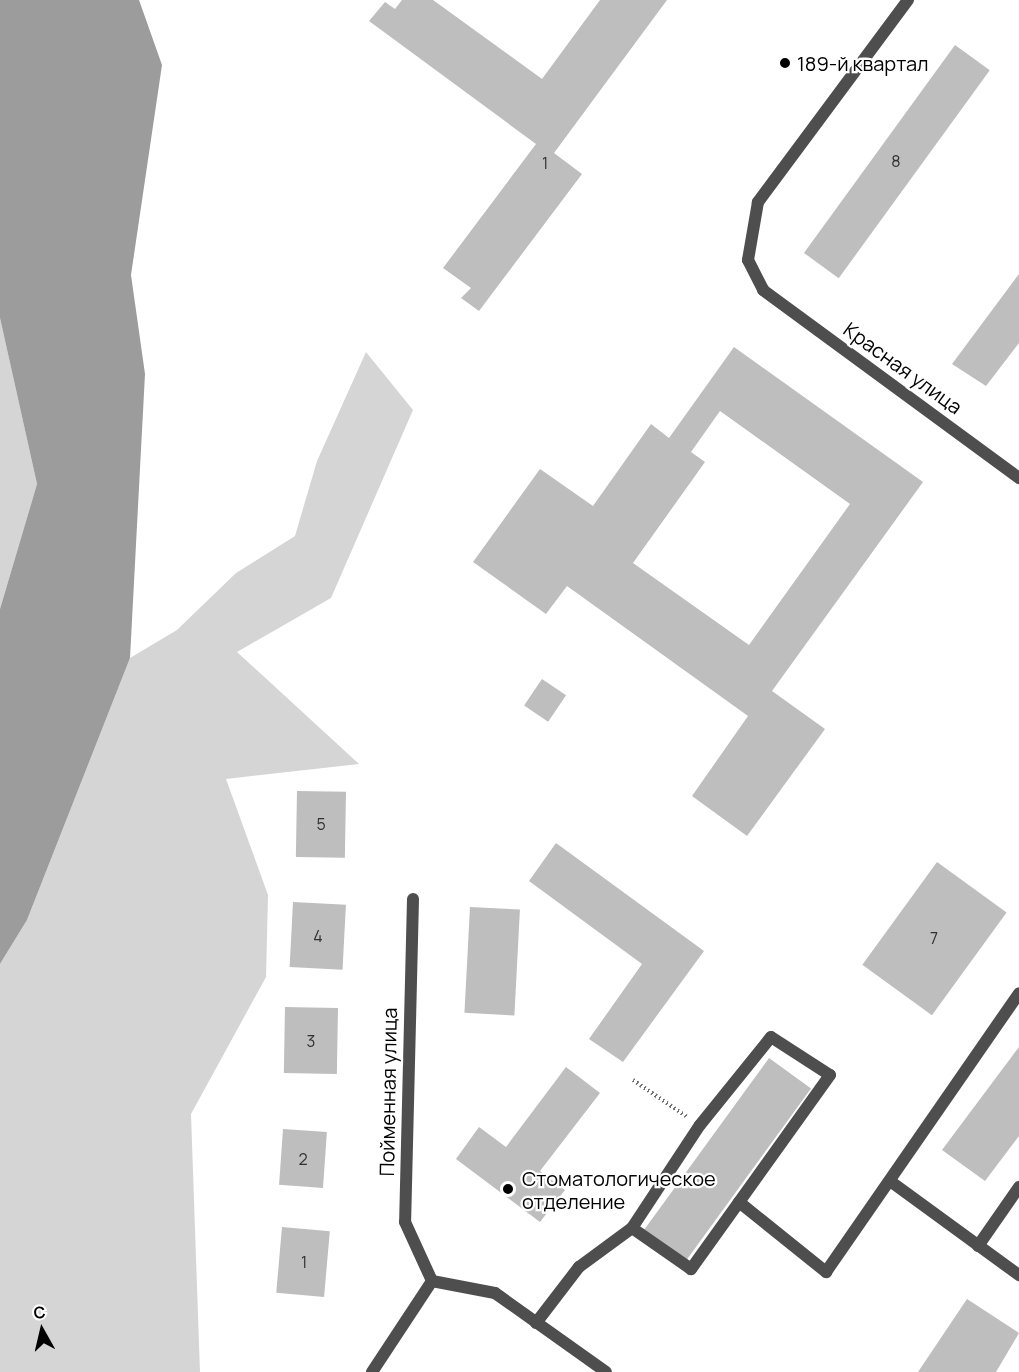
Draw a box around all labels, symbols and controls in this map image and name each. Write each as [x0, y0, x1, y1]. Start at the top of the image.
place label: 189-й квартал [797, 51, 929, 75]
marker: 189-й квартал [778, 56, 792, 70]
house number: 8 [891, 151, 901, 171]
house number: 1 [542, 153, 548, 173]
street label: Красная улица [839, 317, 967, 419]
house number: 5 [316, 814, 326, 834]
house number: 4 [313, 926, 323, 946]
house number: 7 [930, 928, 938, 948]
street label: Пойменная улица [375, 1007, 401, 1177]
house number: 3 [307, 1031, 315, 1051]
house number: 2 [298, 1149, 308, 1169]
place label: Стоматологическое отделение [522, 1166, 716, 1213]
marker: Стоматологическое отделение [499, 1180, 517, 1198]
house number: 1 [301, 1252, 307, 1272]
north arrow [12, 1300, 72, 1360]
text: С [32, 1300, 47, 1324]

